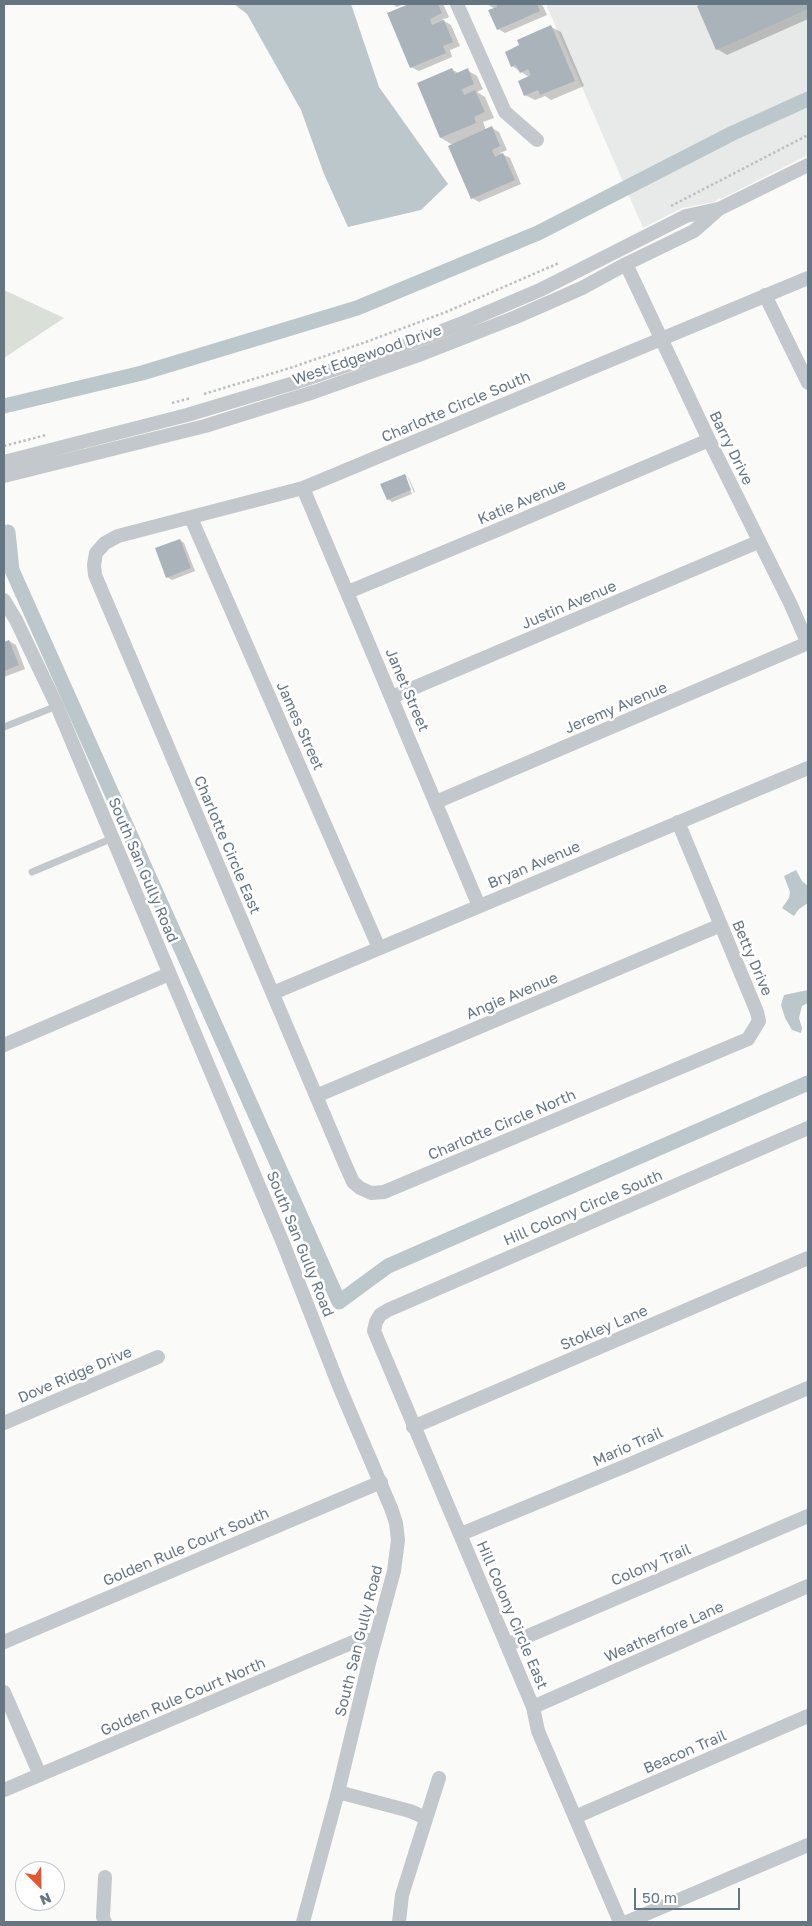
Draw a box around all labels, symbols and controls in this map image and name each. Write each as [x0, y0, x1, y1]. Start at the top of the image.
street label: West Edgewood Drive [290, 321, 444, 389]
street label: Charlotte Circle South [379, 367, 533, 447]
street label: Barry Drive [705, 408, 757, 488]
street label: Katie Avenue [475, 475, 569, 529]
street label: Justin Avenue [519, 577, 619, 633]
street label: Janet Street [381, 646, 433, 734]
street label: Jeremy Avenue [562, 678, 670, 738]
street label: James Street [272, 679, 328, 773]
street label: Charlotte Circle East [190, 773, 264, 917]
street label: South San Gully Road [104, 795, 182, 945]
street label: Bryan Avenue [485, 837, 583, 893]
street label: Betty Drive [728, 918, 776, 998]
street label: Angie Avenue [463, 969, 561, 1023]
street label: Charlotte Circle North [425, 1086, 579, 1164]
street label: Hill Colony Circle South [501, 1166, 665, 1250]
street label: South San Gully Road [263, 1169, 337, 1319]
street label: Stokley Lane [558, 1302, 650, 1354]
street label: Dove Ridge Drive [15, 1343, 135, 1407]
street label: Mario Trail [590, 1424, 666, 1470]
street label: Golden Rule Court South [100, 1504, 272, 1590]
street label: Hill Colony Circle East [473, 1538, 551, 1692]
street label: Colony Trail [608, 1540, 694, 1590]
street label: South San Gully Road [331, 1563, 387, 1719]
street label: Weatherfore Lane [602, 1598, 726, 1666]
street label: Golden Rule Court North [98, 1654, 268, 1740]
street label: Beacon Trail [641, 1726, 729, 1778]
north arrow [15, 1861, 65, 1911]
scale bar [637, 1878, 743, 1910]
text: 50 m [642, 1888, 677, 1906]
text: N [37, 1889, 54, 1909]

